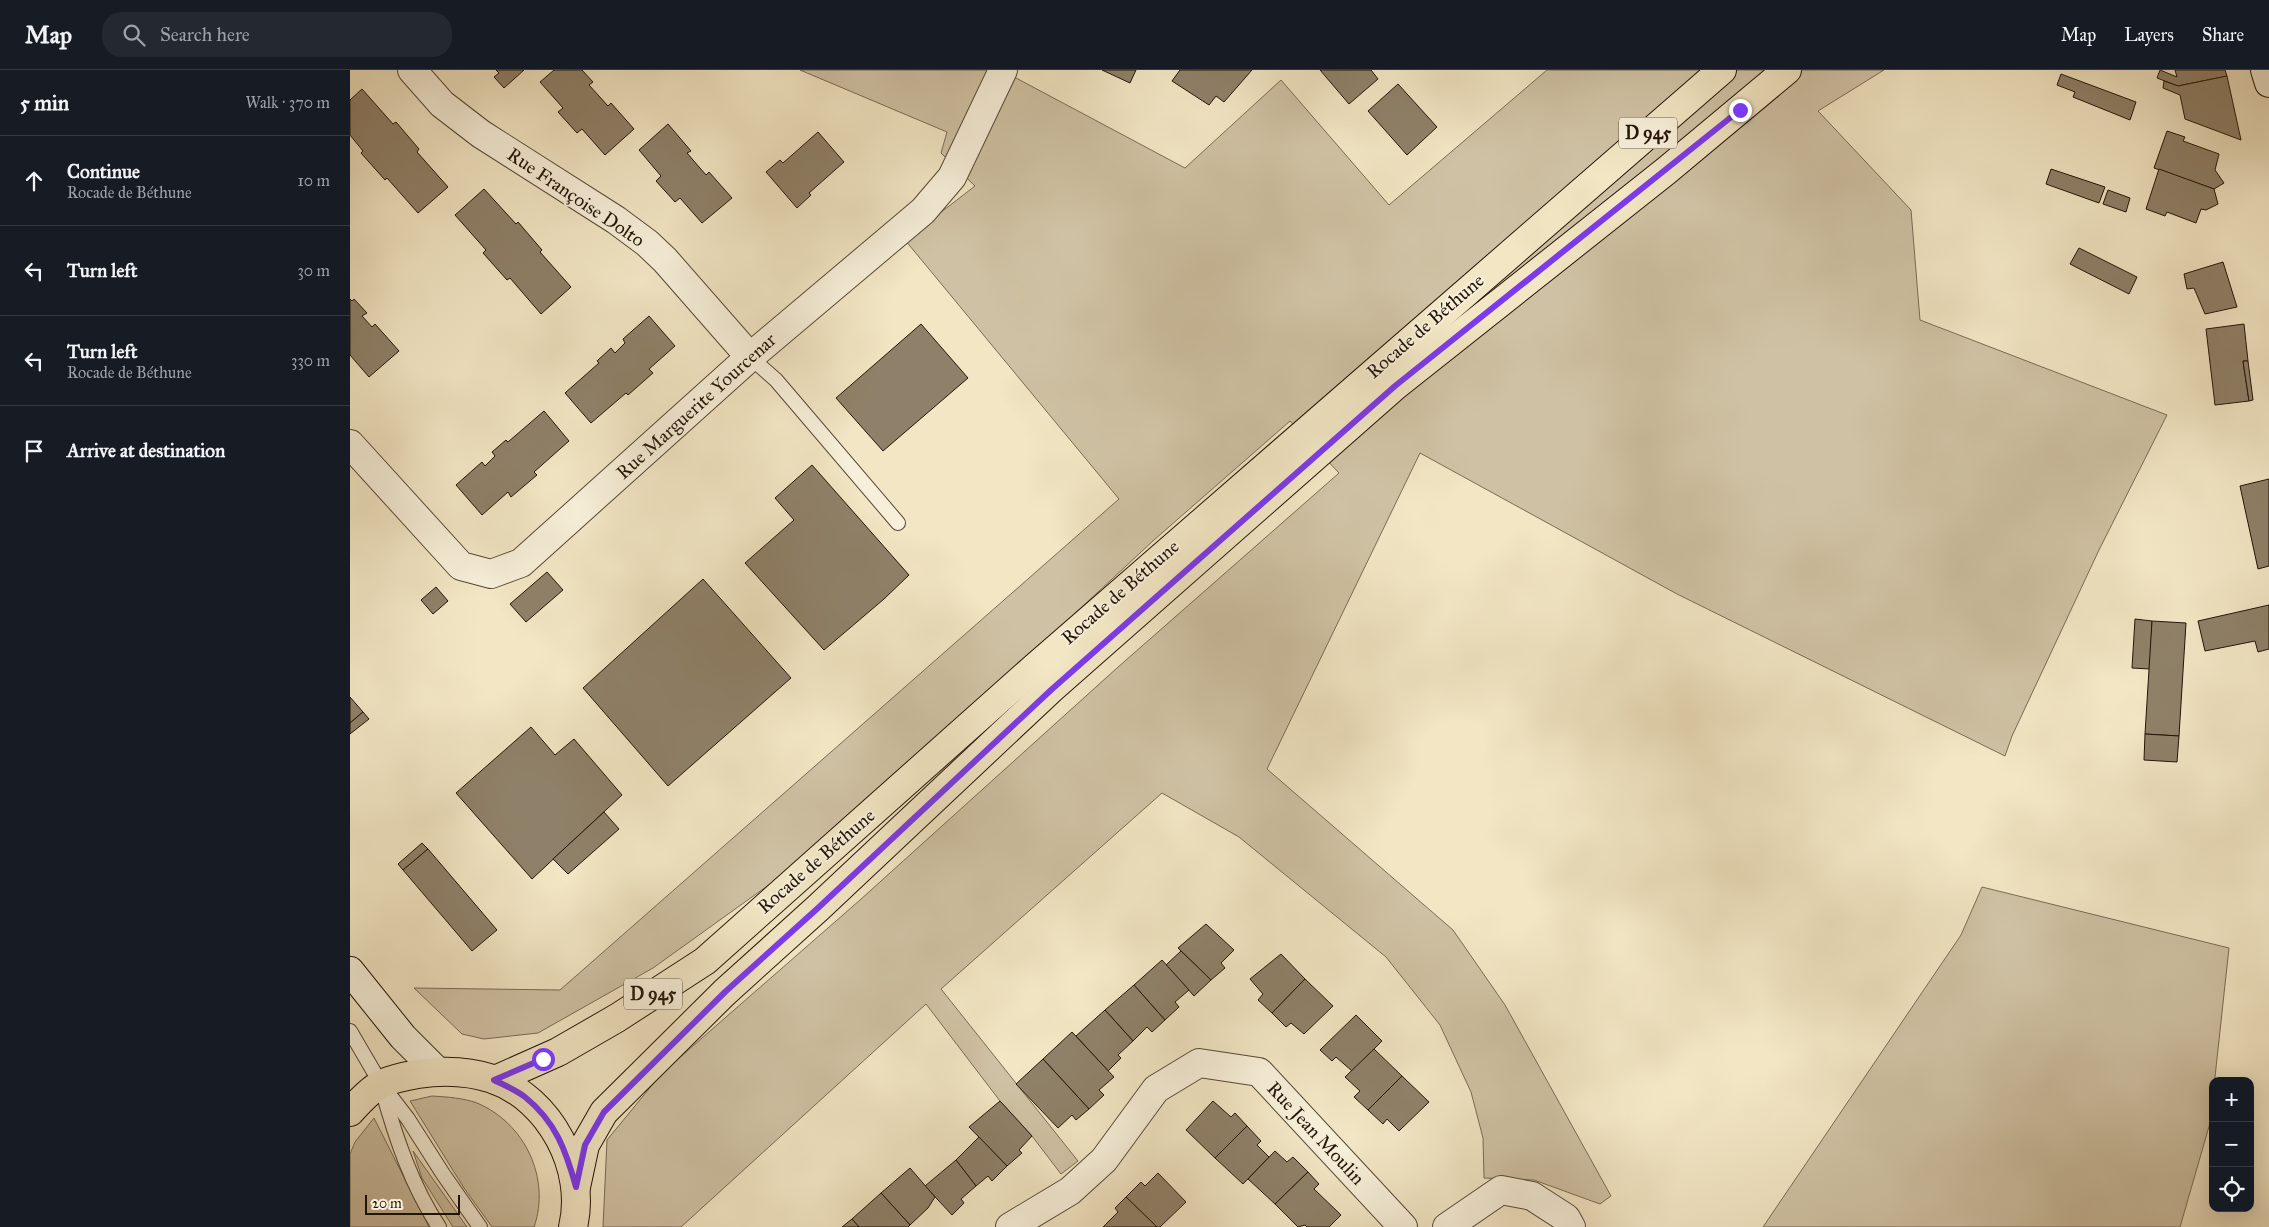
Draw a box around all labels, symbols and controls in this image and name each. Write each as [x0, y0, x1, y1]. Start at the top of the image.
search box [102, 12, 452, 57]
text: Map [25, 20, 72, 50]
icon: search [120, 21, 148, 49]
text: Search here [160, 23, 250, 46]
text: Map [2061, 24, 2096, 46]
text: Layers [2124, 24, 2174, 46]
text: Share [2202, 24, 2244, 46]
text: 5 min [20, 90, 69, 116]
text: Walk · 370 m [246, 93, 330, 112]
route end [1729, 99, 1752, 122]
road number: D 945 [1619, 118, 1677, 148]
street label: Rue Françoise Dolto [503, 143, 649, 252]
text: Continue [67, 160, 140, 183]
icon: ahead [20, 167, 48, 195]
text: 10 m [298, 171, 330, 190]
text: Rocade de Béthune [67, 183, 192, 202]
icon: left [20, 257, 48, 285]
text: Turn left [67, 259, 137, 282]
text: 30 m [297, 261, 330, 280]
street label: Rocade de Béthune [1362, 269, 1488, 383]
street label: Rue Marguerite Yourcenar [611, 328, 782, 485]
text: Turn left [67, 340, 137, 363]
icon: left [20, 347, 48, 375]
text: 330 m [291, 351, 330, 370]
text: Rocade de Béthune [67, 363, 192, 382]
icon: arrive [20, 437, 48, 465]
text: Arrive at destination [67, 439, 225, 462]
street label: Rocade de Béthune [1057, 535, 1183, 649]
street label: Rocade de Béthune [753, 804, 879, 918]
road number: D 945 [624, 979, 682, 1010]
route start [532, 1048, 555, 1071]
street label: Rue Jean Moulin [1262, 1077, 1370, 1190]
map controls [2209, 1077, 2254, 1212]
button: + [2209, 1077, 2254, 1122]
button: − [2209, 1122, 2254, 1167]
button: locate [2209, 1167, 2254, 1212]
scale bar [365, 1192, 460, 1215]
text: 20 m [372, 1195, 402, 1212]

